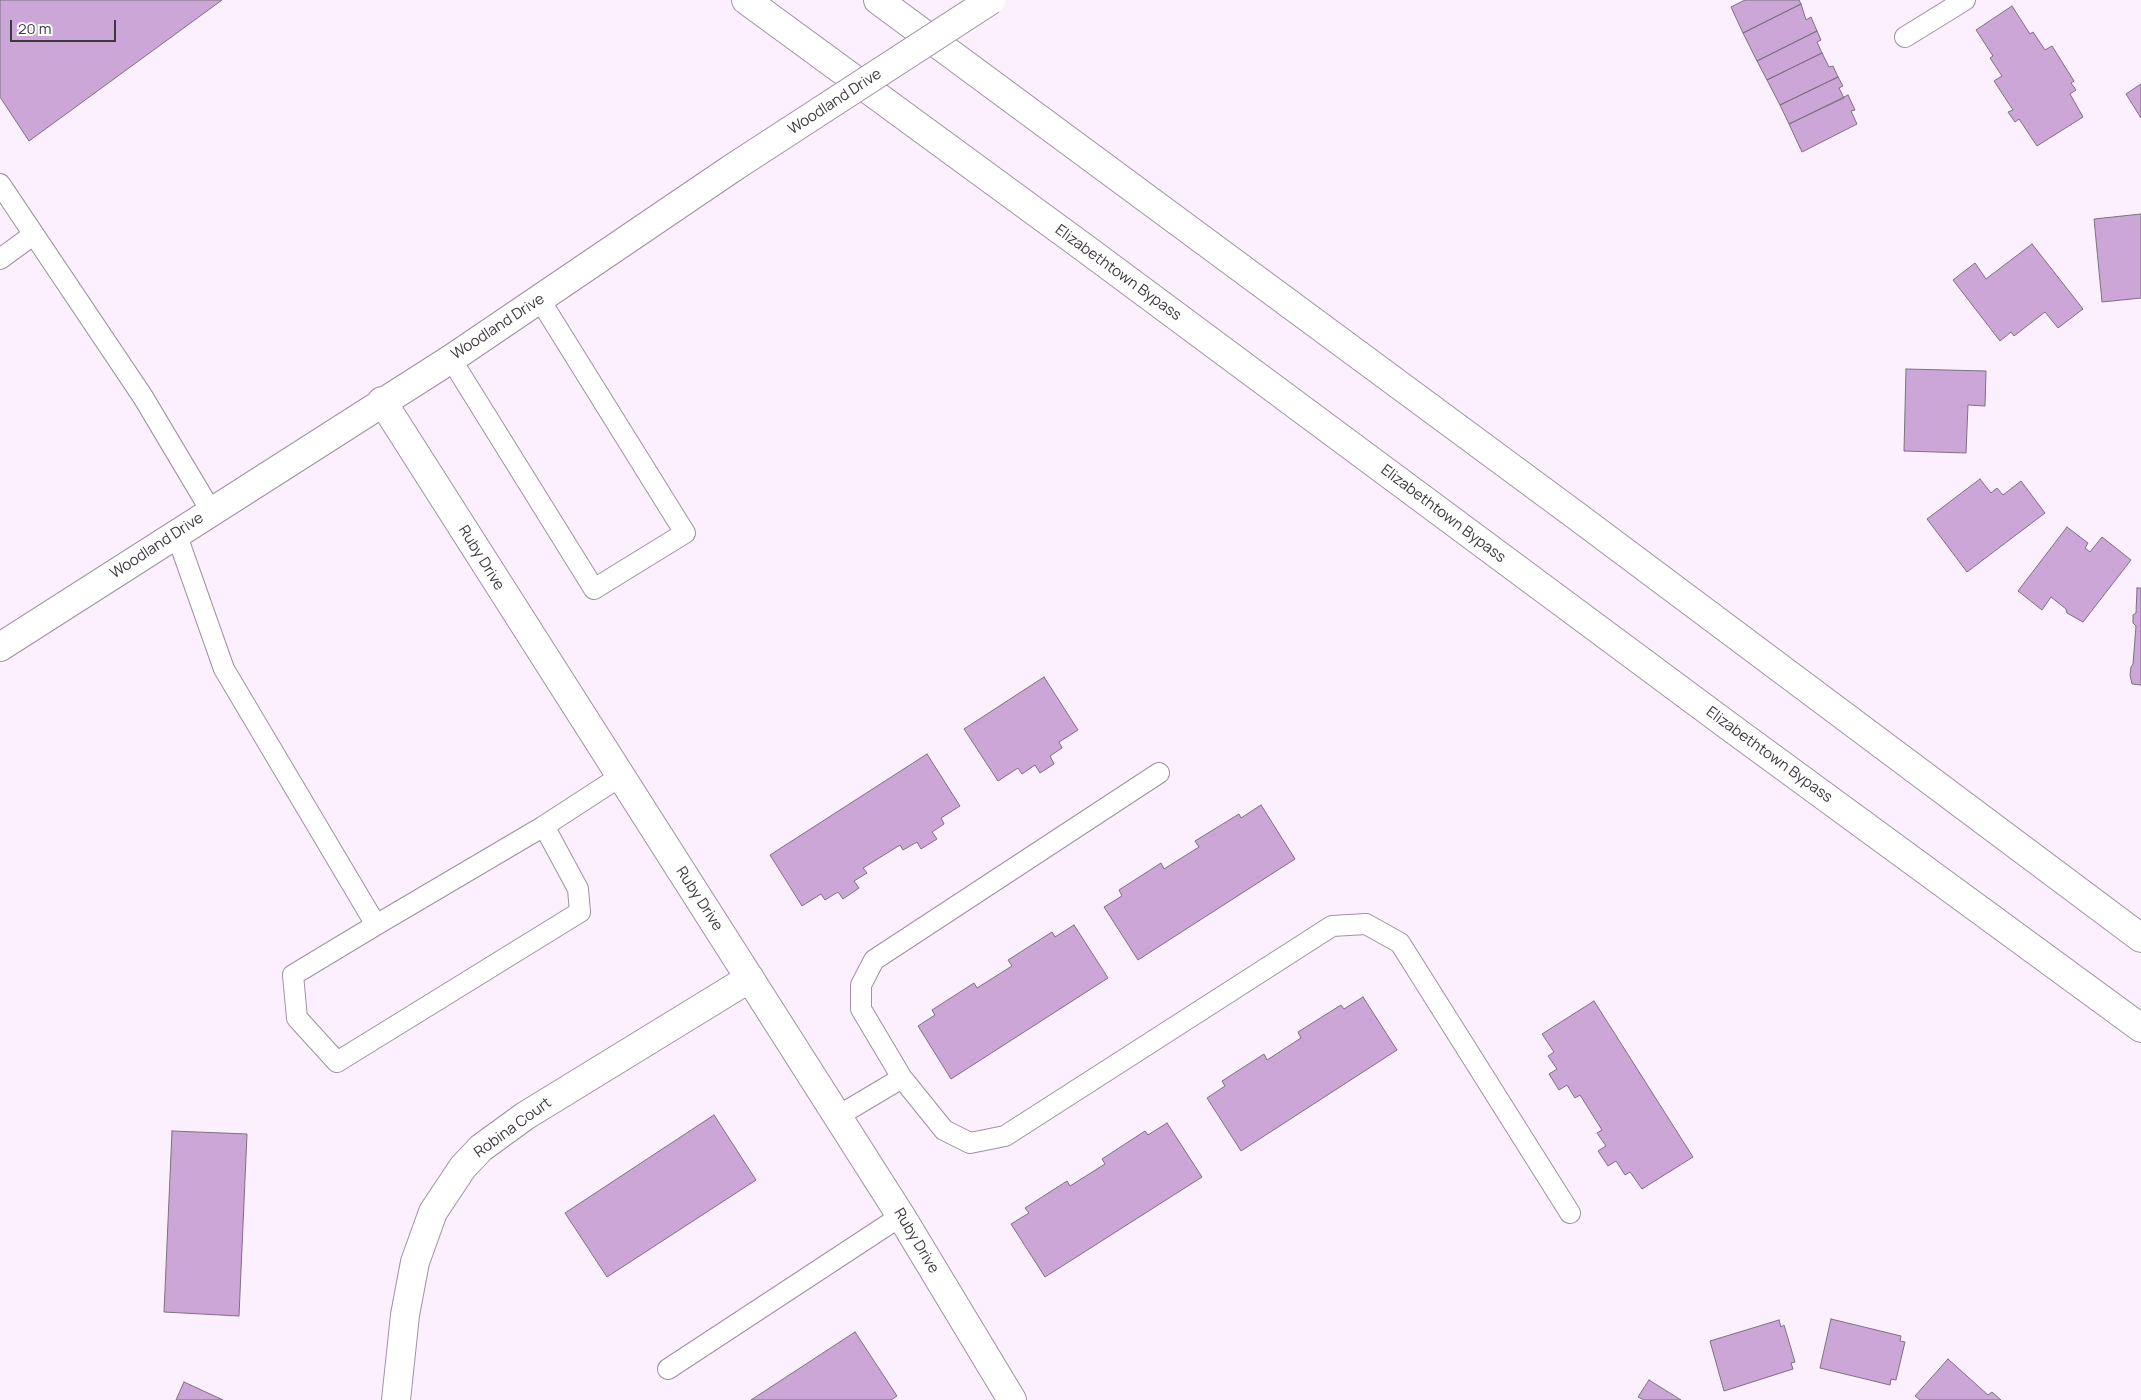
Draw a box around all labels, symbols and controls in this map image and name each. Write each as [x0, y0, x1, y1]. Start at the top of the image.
scale bar [12, 10, 119, 42]
text: 20 m [18, 18, 51, 39]
street label: Woodland Drive [785, 65, 885, 139]
street label: Elizabethtown Bypass [1051, 221, 1185, 325]
street label: Woodland Drive [448, 290, 548, 364]
street label: Elizabethtown Bypass [1377, 461, 1509, 567]
street label: Woodland Drive [107, 509, 207, 583]
street label: Ruby Drive [454, 522, 508, 594]
street label: Elizabethtown Bypass [1702, 703, 1836, 807]
street label: Ruby Drive [672, 864, 726, 934]
street label: Robina Court [471, 1094, 555, 1162]
street label: Ruby Drive [890, 1205, 942, 1277]

